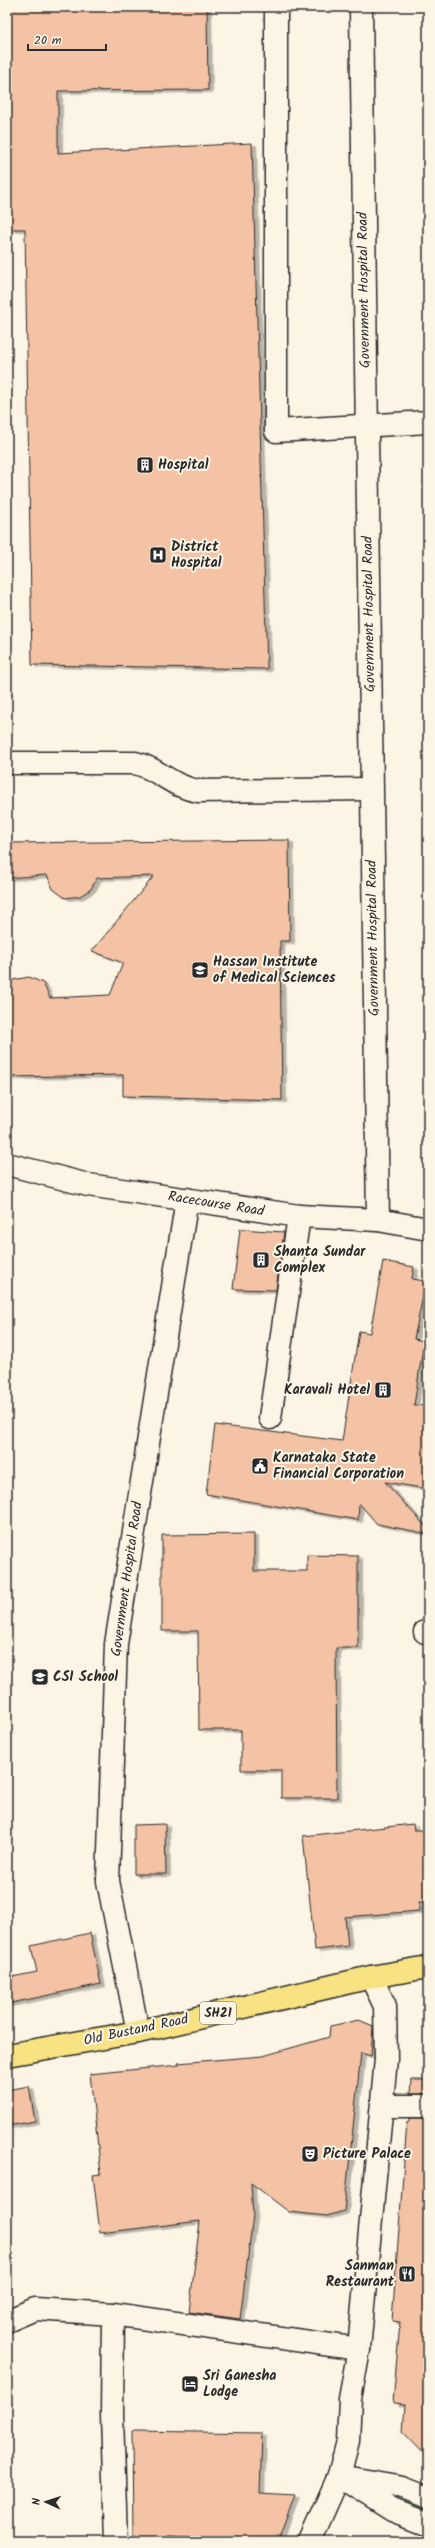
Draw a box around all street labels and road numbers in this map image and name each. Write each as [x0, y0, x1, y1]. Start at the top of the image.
street label: Government Hospital Road [352, 211, 376, 368]
street label: Government Hospital Road [357, 535, 381, 692]
street label: Government Hospital Road [361, 859, 385, 1016]
street label: Racecourse Road [166, 1186, 267, 1223]
street label: Government Hospital Road [105, 1499, 149, 1658]
road number: SH21 [200, 2002, 236, 2024]
street label: Old Bustand Road [82, 2008, 191, 2052]

